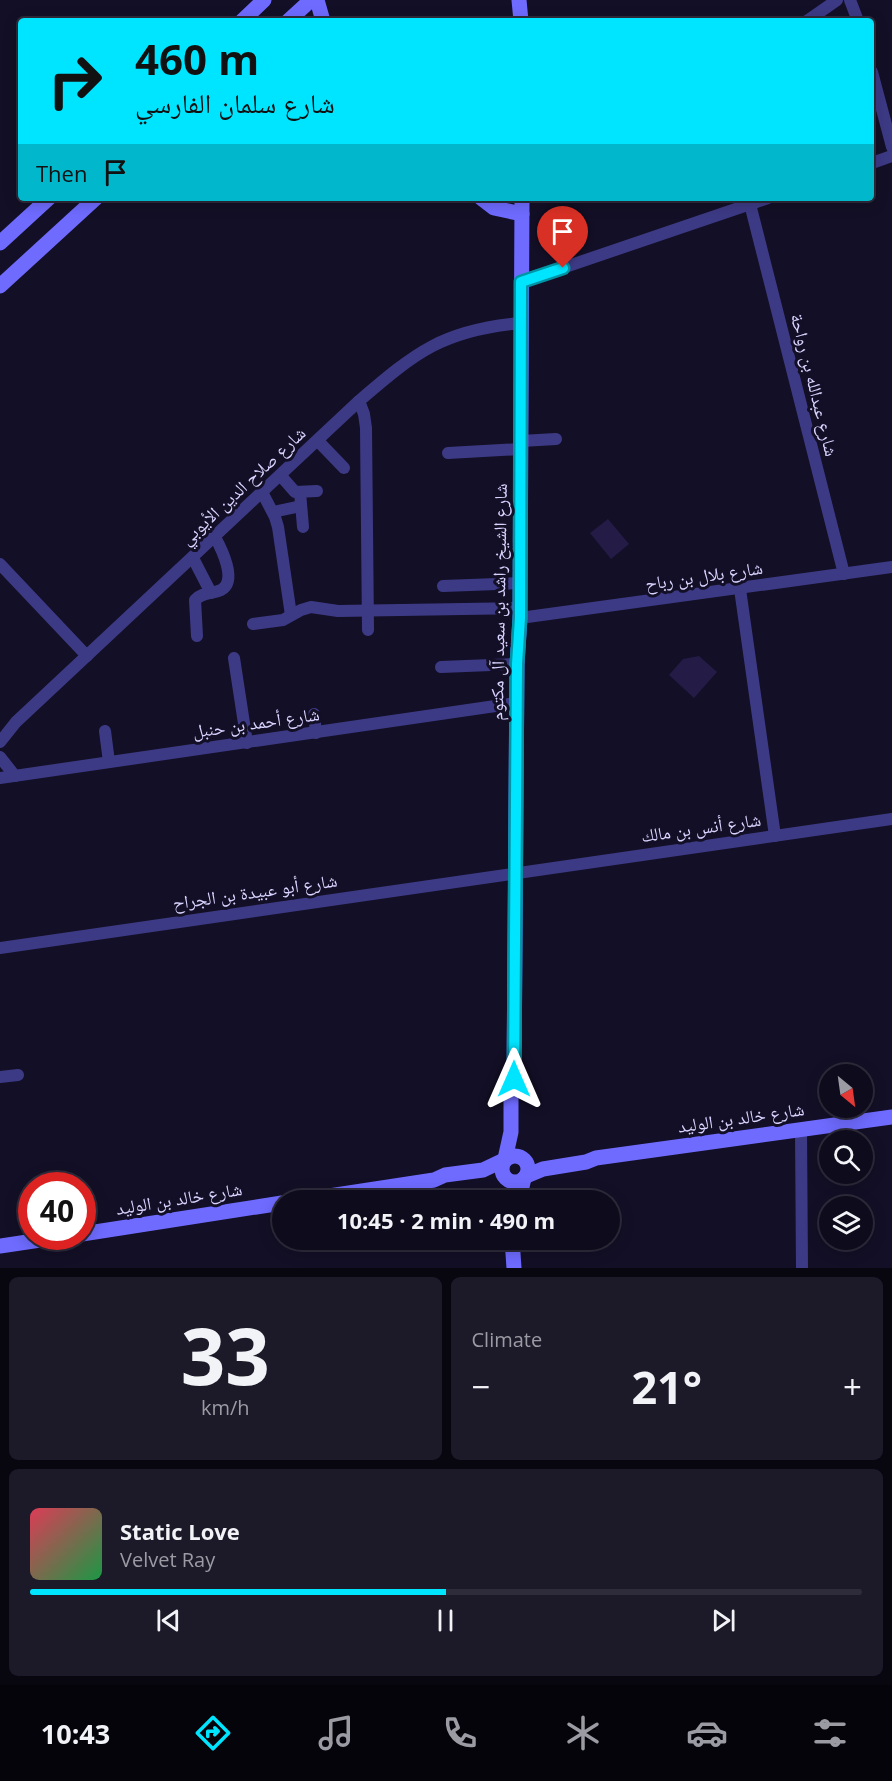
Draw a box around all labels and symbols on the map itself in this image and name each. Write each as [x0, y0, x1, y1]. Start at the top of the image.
pin [537, 206, 588, 268]
street label: شارع عبدالله بن رواحة [786, 311, 844, 459]
street label: شارع صلاح الدين الأيوبي [174, 421, 313, 552]
street label: شارع الشيخ راشد بن سعيد آل مكتوم [484, 483, 513, 721]
street label: شارع بلال بن رباح [644, 555, 764, 596]
street label: شارع أحمد بن حنبل [191, 701, 321, 743]
street label: شارع أنس بن مالك [639, 807, 762, 847]
street label: شارع أبو عبيدة بن الجراح [171, 868, 339, 915]
position arrow [482, 1047, 546, 1111]
north arrow [819, 1064, 873, 1118]
street label: شارع خالد بن الوليد [676, 1096, 806, 1138]
speed limit sign: 40 [18, 1172, 96, 1250]
street label: شارع خالد بن الوليد [114, 1176, 244, 1220]

